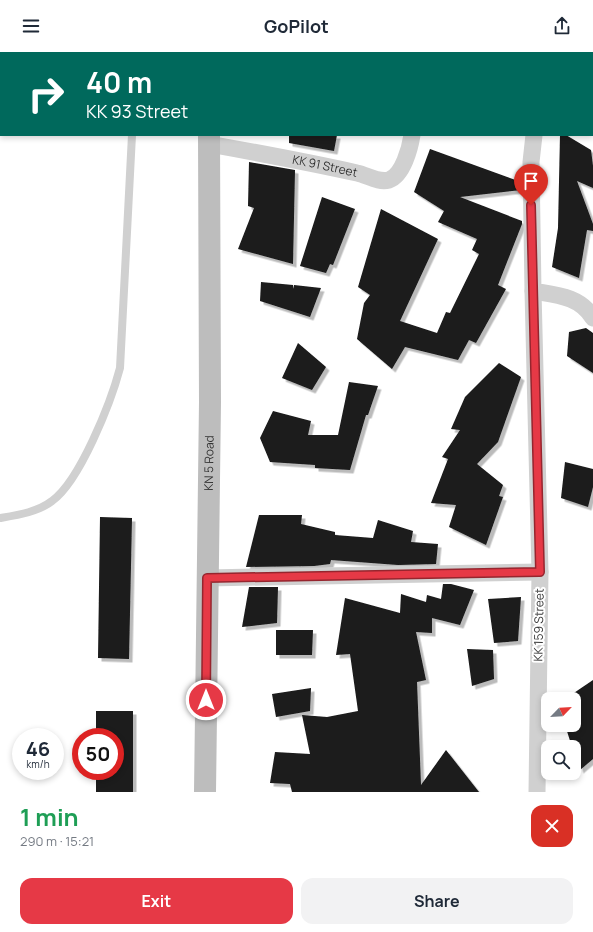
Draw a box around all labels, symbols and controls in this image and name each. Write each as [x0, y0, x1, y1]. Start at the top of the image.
text: GoPilot [264, 14, 329, 38]
icon: menu [20, 15, 42, 37]
icon: share [551, 15, 573, 37]
text: 40 m [86, 63, 152, 101]
icon: right [20, 68, 72, 120]
text: KK 93 Street [86, 99, 188, 123]
street label: KK 91 Street [291, 151, 359, 181]
pin [514, 164, 548, 205]
icon: arrive [520, 170, 542, 192]
street label: KN 5 Road [200, 435, 218, 491]
street label: KK 159 Street [529, 588, 548, 662]
position arrow [185, 679, 227, 721]
north arrow [541, 692, 581, 732]
map controls [541, 692, 581, 780]
speed limit sign: 50 [72, 728, 124, 780]
text: 46 [26, 735, 50, 762]
button: search [541, 740, 581, 780]
text: km/h [26, 757, 50, 771]
text: 1 min [20, 800, 79, 833]
button: close [531, 805, 573, 847]
text: 290 m · 15:21 [20, 832, 94, 850]
button: Exit [20, 878, 293, 924]
button: Share [301, 878, 573, 924]

